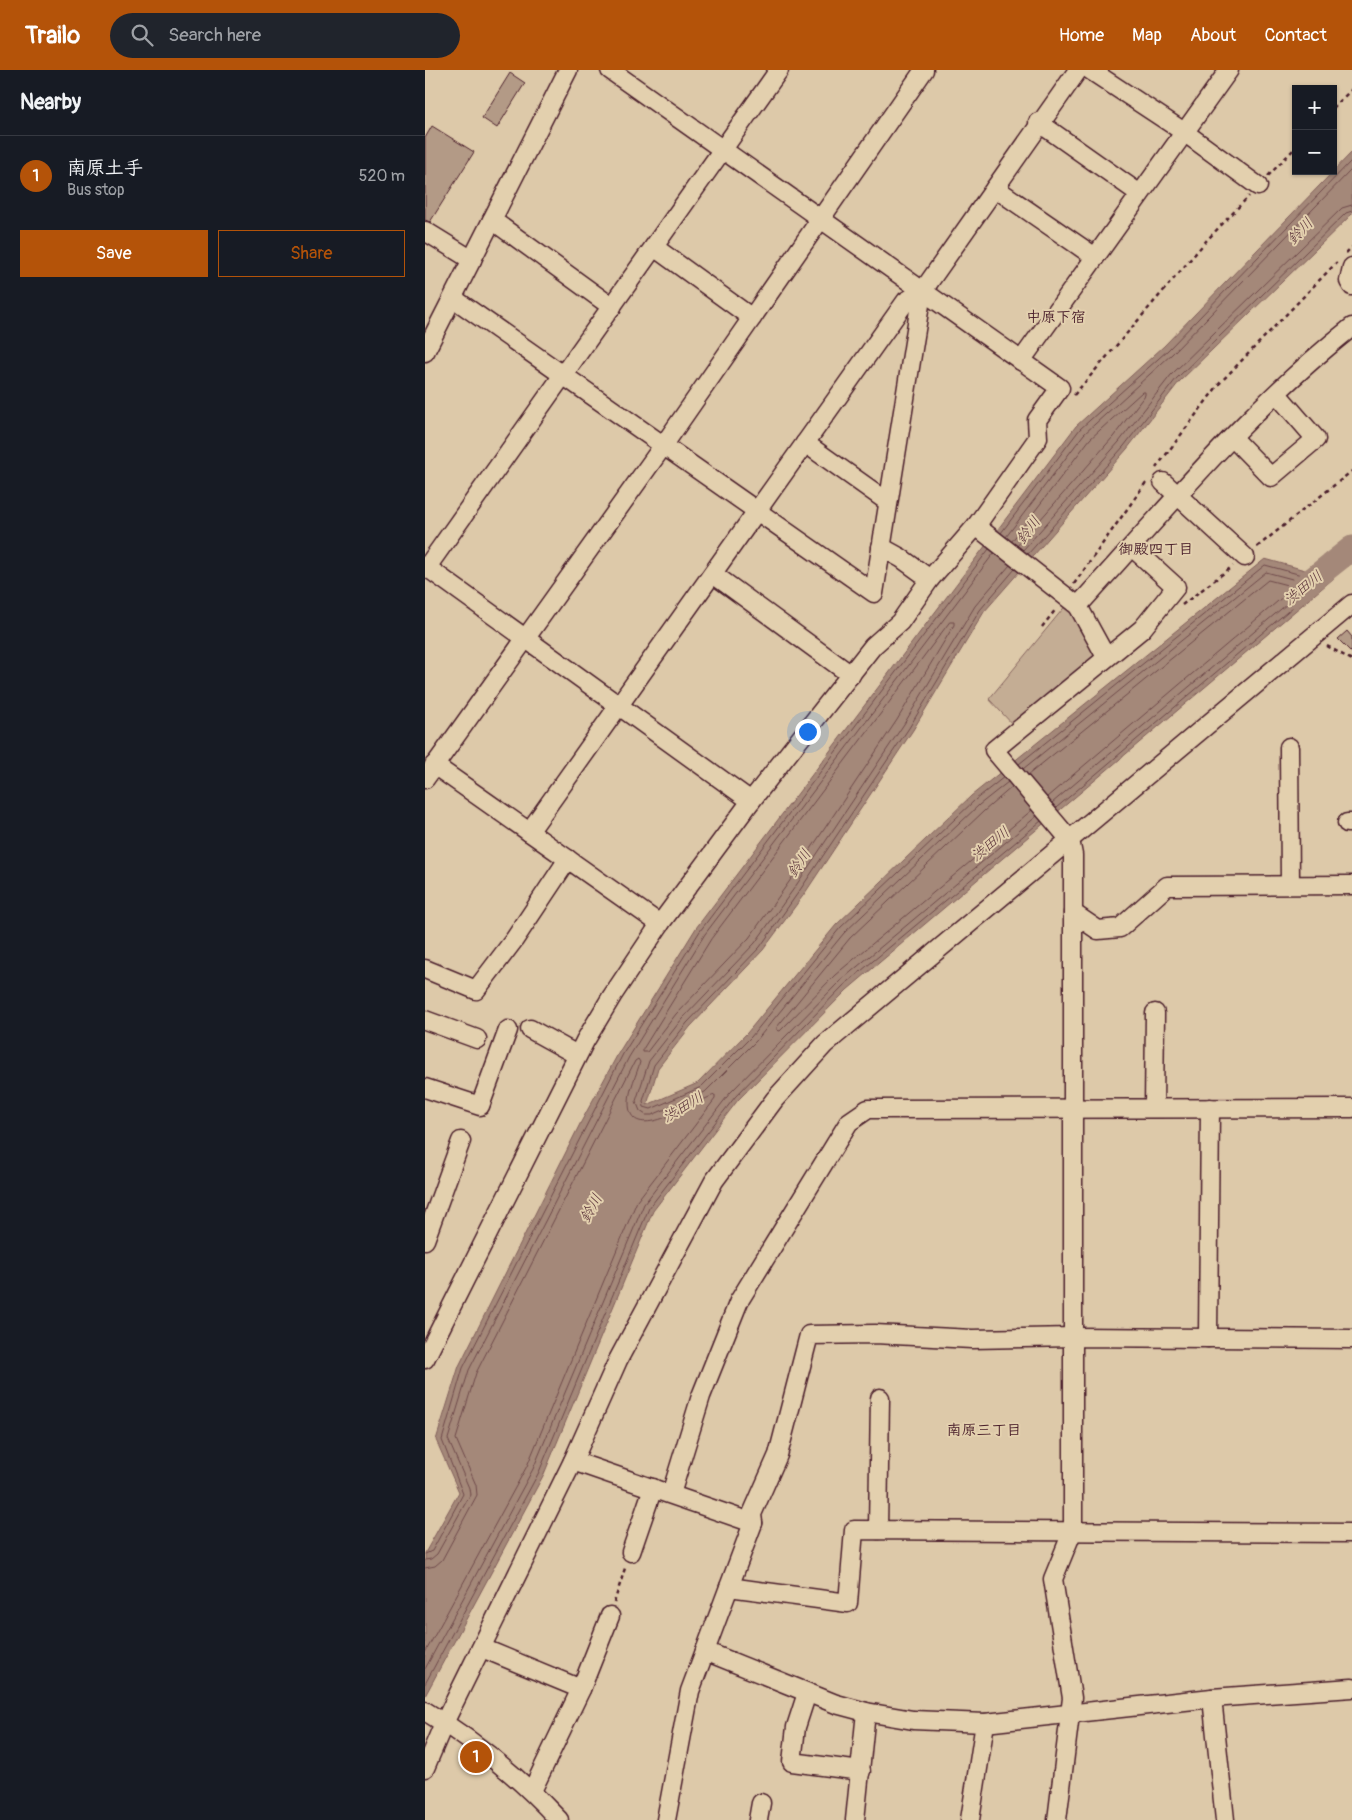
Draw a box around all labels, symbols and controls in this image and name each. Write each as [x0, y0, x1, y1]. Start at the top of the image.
search box [110, 13, 460, 58]
text: Trailo [25, 21, 80, 50]
icon: search [128, 21, 156, 49]
text: Search here [168, 23, 261, 47]
text: Home [1059, 24, 1104, 47]
text: Map [1132, 24, 1162, 47]
text: About [1190, 24, 1236, 47]
text: Contact [1264, 24, 1327, 47]
map controls [1292, 85, 1337, 175]
button: + [1292, 85, 1337, 130]
text: Nearby [20, 89, 81, 116]
button: − [1292, 130, 1337, 175]
text: 南原土手 [67, 156, 143, 180]
text: 1 [33, 166, 39, 186]
text: 520 m [359, 166, 405, 186]
text: Bus stop [67, 180, 125, 200]
water label: 鈴川 [1283, 214, 1318, 249]
button: Save [20, 230, 208, 277]
button: Share [218, 230, 405, 277]
district label: 中原下宿 [1026, 308, 1086, 327]
water label: 鈴川 [1012, 513, 1045, 548]
district label: 御殿四丁目 [1118, 540, 1194, 559]
water label: 渋田川 [1280, 567, 1327, 610]
your location [795, 719, 821, 745]
water label: 渋田川 [967, 823, 1014, 866]
water label: 鈴川 [783, 846, 816, 881]
water label: 渋田川 [659, 1088, 707, 1127]
water label: 鈴川 [576, 1191, 607, 1226]
district label: 南原三丁目 [946, 1421, 1022, 1440]
pin: 1 [460, 1738, 492, 1776]

